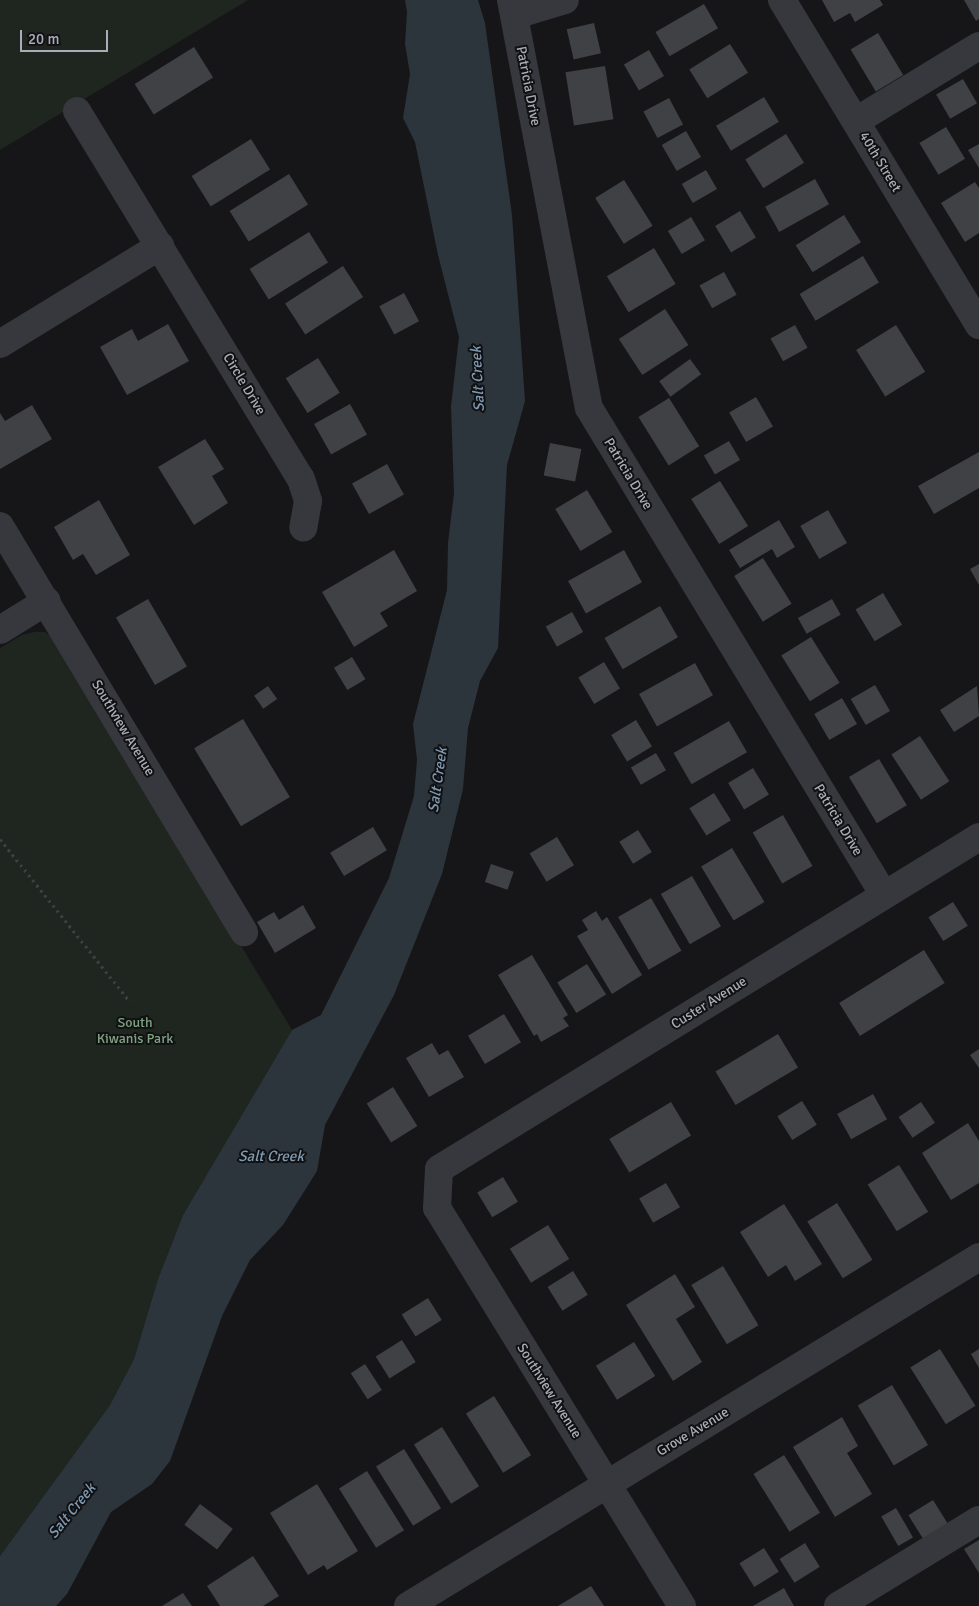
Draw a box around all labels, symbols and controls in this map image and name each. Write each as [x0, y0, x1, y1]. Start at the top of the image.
scale bar [22, 20, 110, 52]
text: 20 m [28, 30, 59, 48]
street label: Patricia Drive [512, 45, 544, 127]
street label: 40th Street [855, 129, 905, 195]
water label: Salt Creek [467, 346, 489, 412]
street label: Circle Drive [219, 350, 269, 418]
street label: Patricia Drive [600, 435, 656, 513]
street label: Southview Avenue [88, 677, 158, 779]
water label: Salt Creek [425, 746, 451, 814]
street label: Patricia Drive [810, 781, 866, 859]
street label: Custer Avenue [668, 973, 750, 1033]
park label: South Kiwanis Park [97, 1015, 173, 1048]
water label: Salt Creek [238, 1148, 304, 1166]
street label: Southview Avenue [513, 1340, 585, 1442]
street label: Grove Avenue [654, 1404, 732, 1460]
water label: Salt Creek [44, 1480, 100, 1542]

